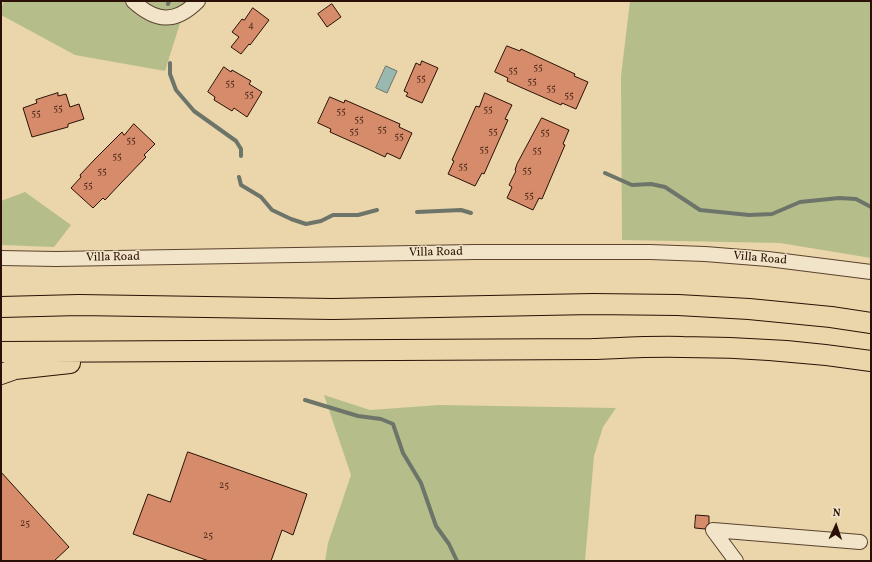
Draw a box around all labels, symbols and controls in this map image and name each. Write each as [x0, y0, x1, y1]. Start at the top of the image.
house number: 4 [248, 20, 254, 32]
house number: 55 [533, 62, 543, 74]
house number: 55 [508, 65, 518, 77]
house number: 55 [416, 73, 426, 85]
house number: 55 [527, 76, 537, 88]
house number: 55 [225, 78, 235, 90]
house number: 55 [546, 83, 556, 95]
house number: 55 [244, 89, 254, 101]
house number: 55 [564, 90, 574, 102]
house number: 55 [53, 103, 63, 115]
house number: 55 [483, 104, 493, 116]
house number: 55 [336, 106, 346, 118]
house number: 55 [31, 108, 41, 120]
house number: 55 [354, 114, 364, 126]
house number: 55 [377, 124, 387, 136]
house number: 55 [349, 126, 359, 138]
house number: 55 [488, 126, 498, 138]
house number: 55 [540, 127, 550, 139]
house number: 55 [394, 131, 404, 143]
house number: 55 [126, 135, 136, 147]
house number: 55 [479, 144, 489, 156]
house number: 55 [532, 145, 542, 157]
house number: 55 [112, 151, 122, 163]
house number: 55 [458, 161, 468, 173]
house number: 55 [522, 165, 532, 177]
house number: 55 [97, 166, 107, 178]
house number: 55 [83, 180, 93, 192]
house number: 55 [524, 190, 534, 202]
street label: Villa Road [409, 245, 463, 261]
street label: Villa Road [733, 249, 787, 269]
street label: Villa Road [86, 250, 140, 266]
house number: 25 [219, 480, 229, 492]
north arrow [816, 506, 856, 546]
text: N [832, 506, 841, 521]
house number: 25 [20, 518, 30, 530]
house number: 25 [203, 530, 213, 542]

